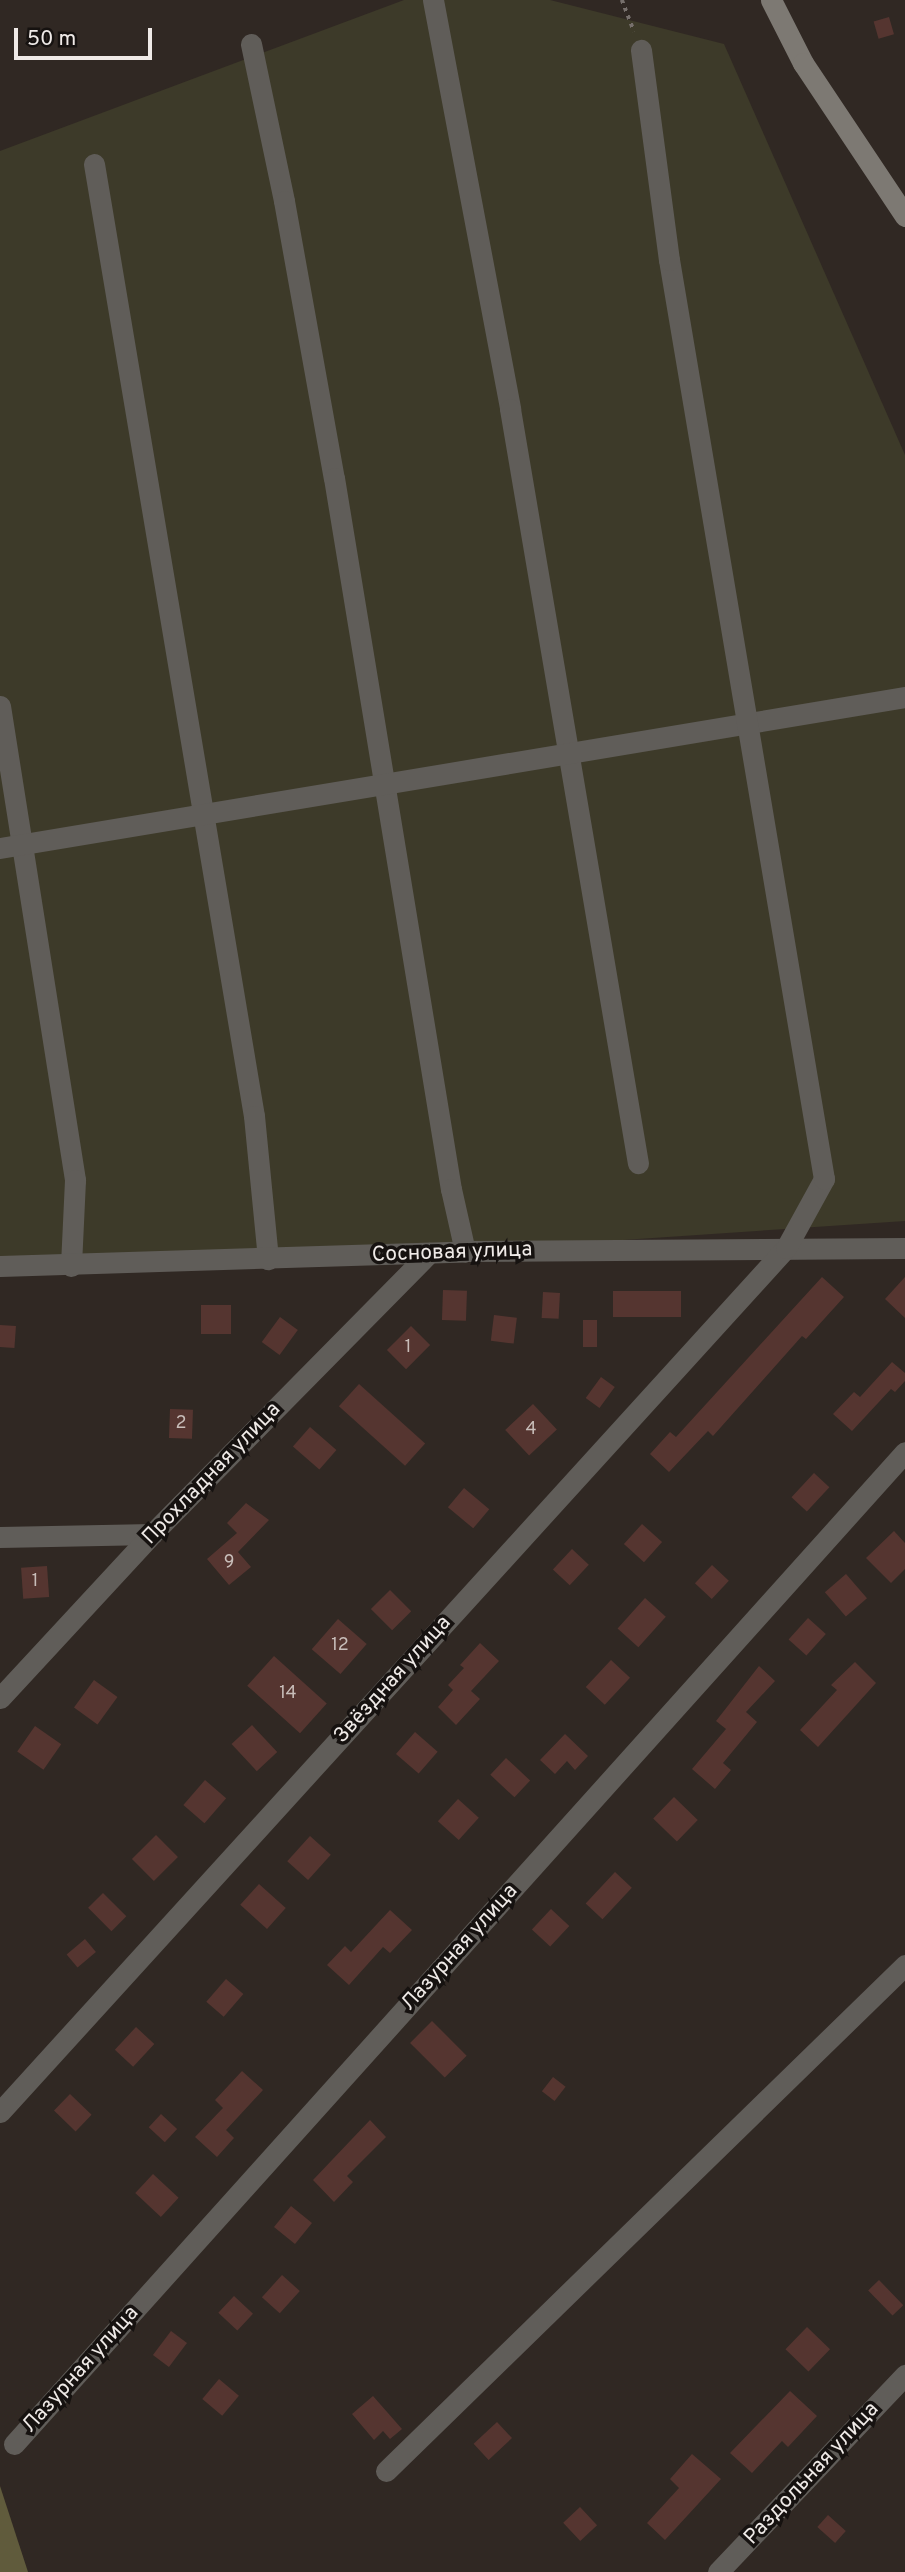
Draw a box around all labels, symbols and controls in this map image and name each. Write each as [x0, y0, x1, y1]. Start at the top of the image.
scale bar [18, 14, 156, 58]
text: 50 m [27, 26, 76, 53]
street label: Сосновая улица [371, 1238, 533, 1268]
house number: 1 [405, 1337, 411, 1359]
street label: Прохладная улица [138, 1398, 286, 1550]
house number: 2 [175, 1413, 187, 1435]
house number: 4 [525, 1419, 537, 1441]
house number: 9 [224, 1552, 234, 1574]
house number: 1 [32, 1571, 38, 1593]
street label: Звёздная улица [329, 1611, 457, 1749]
house number: 12 [331, 1635, 349, 1657]
house number: 14 [279, 1683, 297, 1705]
street label: Лазурная улица [396, 1879, 524, 2017]
street label: Лазурная улица [17, 2301, 145, 2439]
street label: Раздольная улица [739, 2397, 885, 2551]

